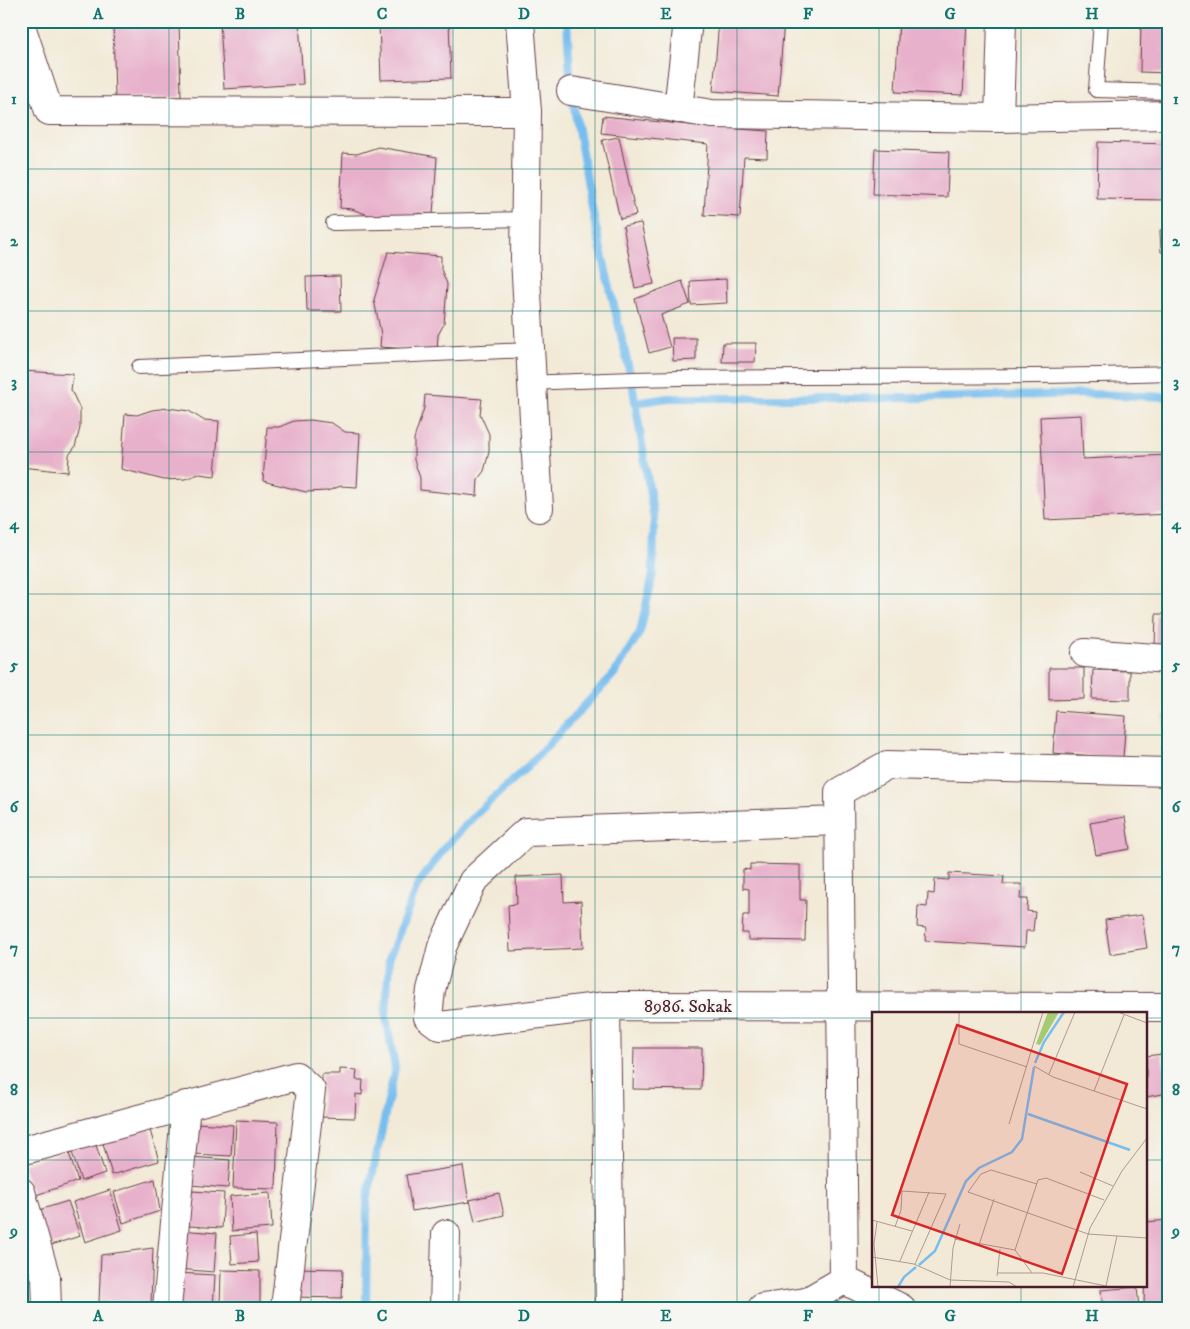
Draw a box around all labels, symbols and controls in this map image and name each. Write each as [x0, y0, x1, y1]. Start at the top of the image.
text: A [92, 4, 104, 24]
text: B [235, 4, 245, 24]
text: C [377, 4, 387, 24]
text: D [518, 4, 530, 24]
text: E [660, 4, 672, 24]
text: F [803, 4, 813, 24]
text: G [944, 4, 956, 24]
text: H [1085, 4, 1099, 24]
text: 1 [11, 89, 17, 109]
text: 1 [1173, 89, 1179, 109]
text: 2 [10, 231, 19, 251]
text: 2 [1172, 231, 1181, 251]
text: 3 [11, 372, 17, 392]
text: 3 [1173, 372, 1179, 392]
text: 4 [8, 514, 19, 534]
text: 4 [1170, 514, 1181, 534]
text: 5 [9, 655, 18, 675]
text: 5 [1171, 655, 1180, 675]
text: 6 [10, 797, 20, 817]
text: 6 [1172, 797, 1182, 817]
text: 7 [10, 938, 18, 958]
text: 7 [1172, 938, 1180, 958]
street label: 8986. Sokak [644, 996, 732, 1018]
inset map [872, 1012, 1148, 1286]
text: 8 [10, 1080, 18, 1100]
text: 8 [1172, 1080, 1180, 1100]
text: 9 [9, 1221, 18, 1241]
text: 9 [1171, 1221, 1180, 1241]
text: A [92, 1306, 104, 1326]
text: B [235, 1306, 245, 1326]
text: C [377, 1306, 387, 1326]
text: D [518, 1306, 530, 1326]
text: E [660, 1306, 672, 1326]
text: F [803, 1306, 813, 1326]
text: G [944, 1306, 956, 1326]
text: H [1085, 1306, 1099, 1326]

